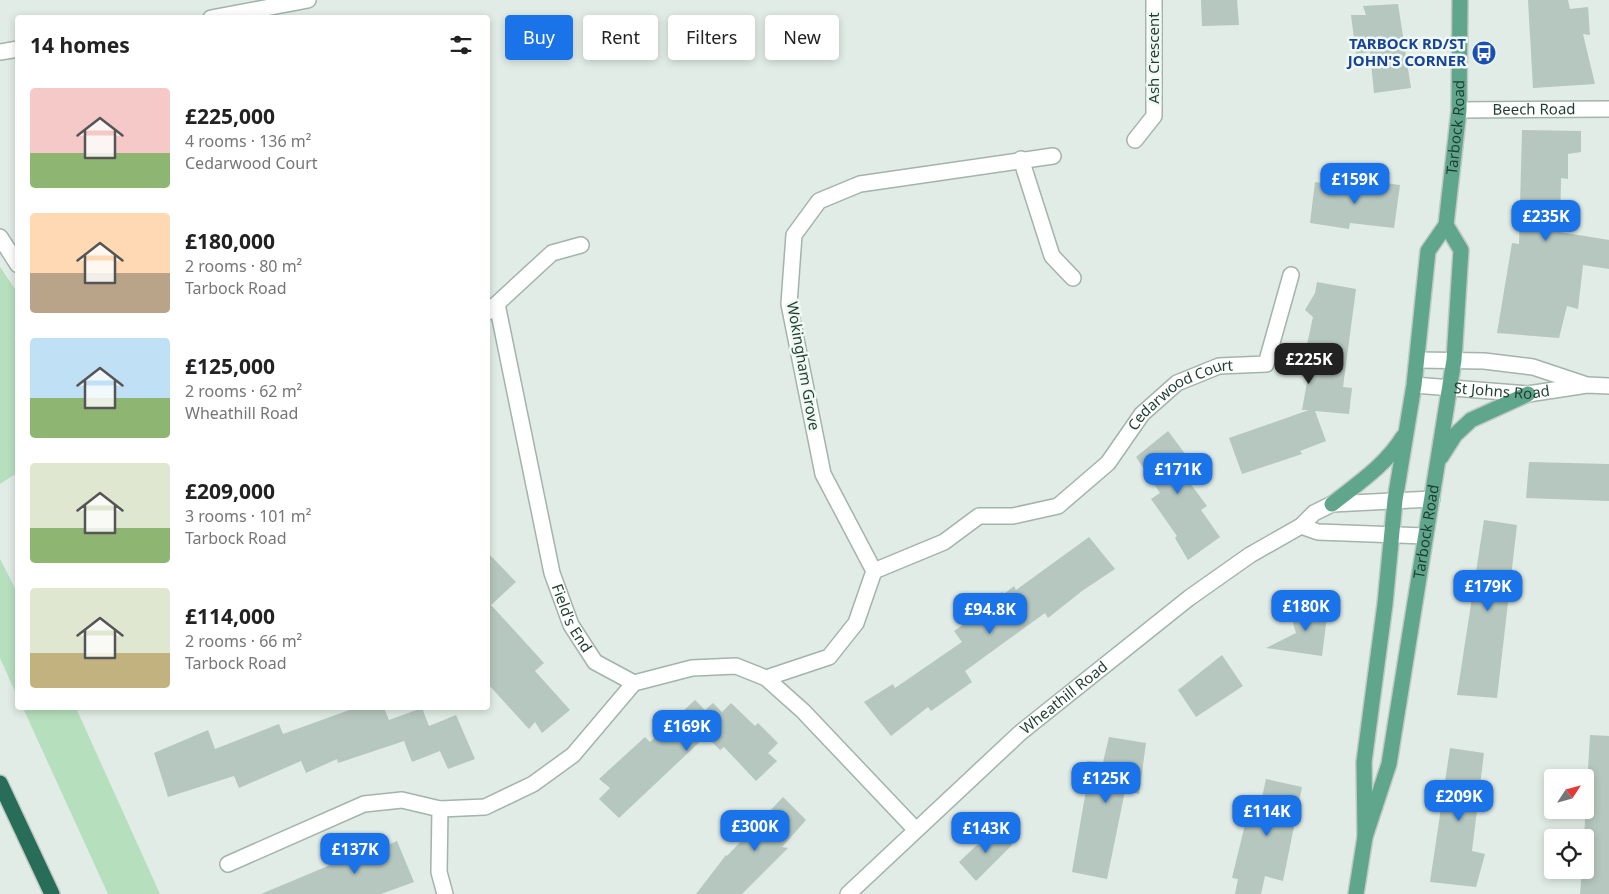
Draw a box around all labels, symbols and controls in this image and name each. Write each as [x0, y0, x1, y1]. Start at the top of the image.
street label: Ash Crescent [1143, 12, 1163, 104]
chip: Buy [505, 15, 573, 60]
chip: Rent [583, 15, 658, 60]
chip: Filters [668, 15, 755, 60]
chip: New [765, 15, 839, 60]
text: 14 homes [30, 31, 130, 59]
icon: filters [447, 31, 475, 59]
place label: TARBOCK RD/ST JOHN'S CORNER [1346, 33, 1466, 70]
bus stop icon: TARBOCK RD/ST JOHN'S CORNER [1471, 40, 1497, 66]
street label: Tarbock Road [1441, 80, 1468, 176]
street label: Beech Road [1492, 98, 1576, 119]
text: £225,000 [185, 102, 275, 130]
icon: home [70, 108, 130, 168]
text: 4 rooms · 136 m² [185, 130, 311, 152]
text: Cedarwood Court [185, 152, 318, 174]
pin: £159K [1320, 162, 1390, 205]
text: £159K [1331, 168, 1379, 190]
pin: £235K [1511, 200, 1581, 242]
text: £235K [1522, 205, 1570, 227]
text: £180,000 [185, 227, 275, 255]
icon: home [70, 233, 130, 293]
text: 2 rooms · 80 m² [185, 255, 302, 277]
text: Tarbock Road [185, 277, 287, 299]
street label: Wokingham Grove [783, 300, 825, 432]
pin: £225K [1274, 342, 1344, 385]
text: £225K [1285, 348, 1333, 370]
text: £125,000 [185, 352, 275, 380]
street label: Cedarwood Court [1123, 354, 1234, 434]
icon: home [70, 358, 130, 418]
street label: St Johns Road [1453, 377, 1551, 403]
text: 2 rooms · 62 m² [185, 380, 302, 402]
text: Wheathill Road [185, 402, 298, 424]
pin: £171K [1143, 452, 1213, 495]
text: £171K [1154, 458, 1202, 480]
text: £209,000 [185, 477, 275, 505]
icon: home [70, 483, 130, 543]
street label: Tarbock Road [1408, 483, 1443, 580]
text: 3 rooms · 101 m² [185, 505, 311, 527]
text: Tarbock Road [185, 527, 287, 549]
pin: £179K [1453, 570, 1523, 612]
text: £179K [1464, 575, 1512, 597]
street label: Field's End [548, 581, 597, 656]
pin: £180K [1271, 590, 1341, 632]
pin: £94.8K [949, 592, 1031, 635]
text: £180K [1282, 595, 1330, 617]
text: £94.8K [964, 598, 1016, 620]
text: £114,000 [185, 602, 275, 630]
icon: home [70, 608, 130, 668]
text: 2 rooms · 66 m² [185, 630, 302, 652]
text: Tarbock Road [185, 652, 287, 674]
street label: Wheathill Road [1016, 656, 1111, 738]
pin: £169K [652, 710, 722, 752]
text: £169K [663, 715, 711, 737]
pin: £125K [1071, 762, 1141, 804]
text: £125K [1082, 767, 1130, 789]
north arrow [1544, 769, 1594, 819]
map controls [1544, 769, 1594, 879]
pin: £209K [1424, 780, 1494, 822]
text: £209K [1435, 785, 1483, 807]
pin: £114K [1232, 794, 1302, 837]
text: £114K [1243, 800, 1291, 822]
pin: £300K [720, 810, 790, 852]
pin: £143K [951, 812, 1021, 854]
text: £300K [731, 815, 779, 837]
text: £143K [962, 817, 1010, 839]
button: locate [1544, 829, 1594, 879]
pin: £137K [320, 832, 390, 875]
text: £137K [331, 838, 379, 860]

